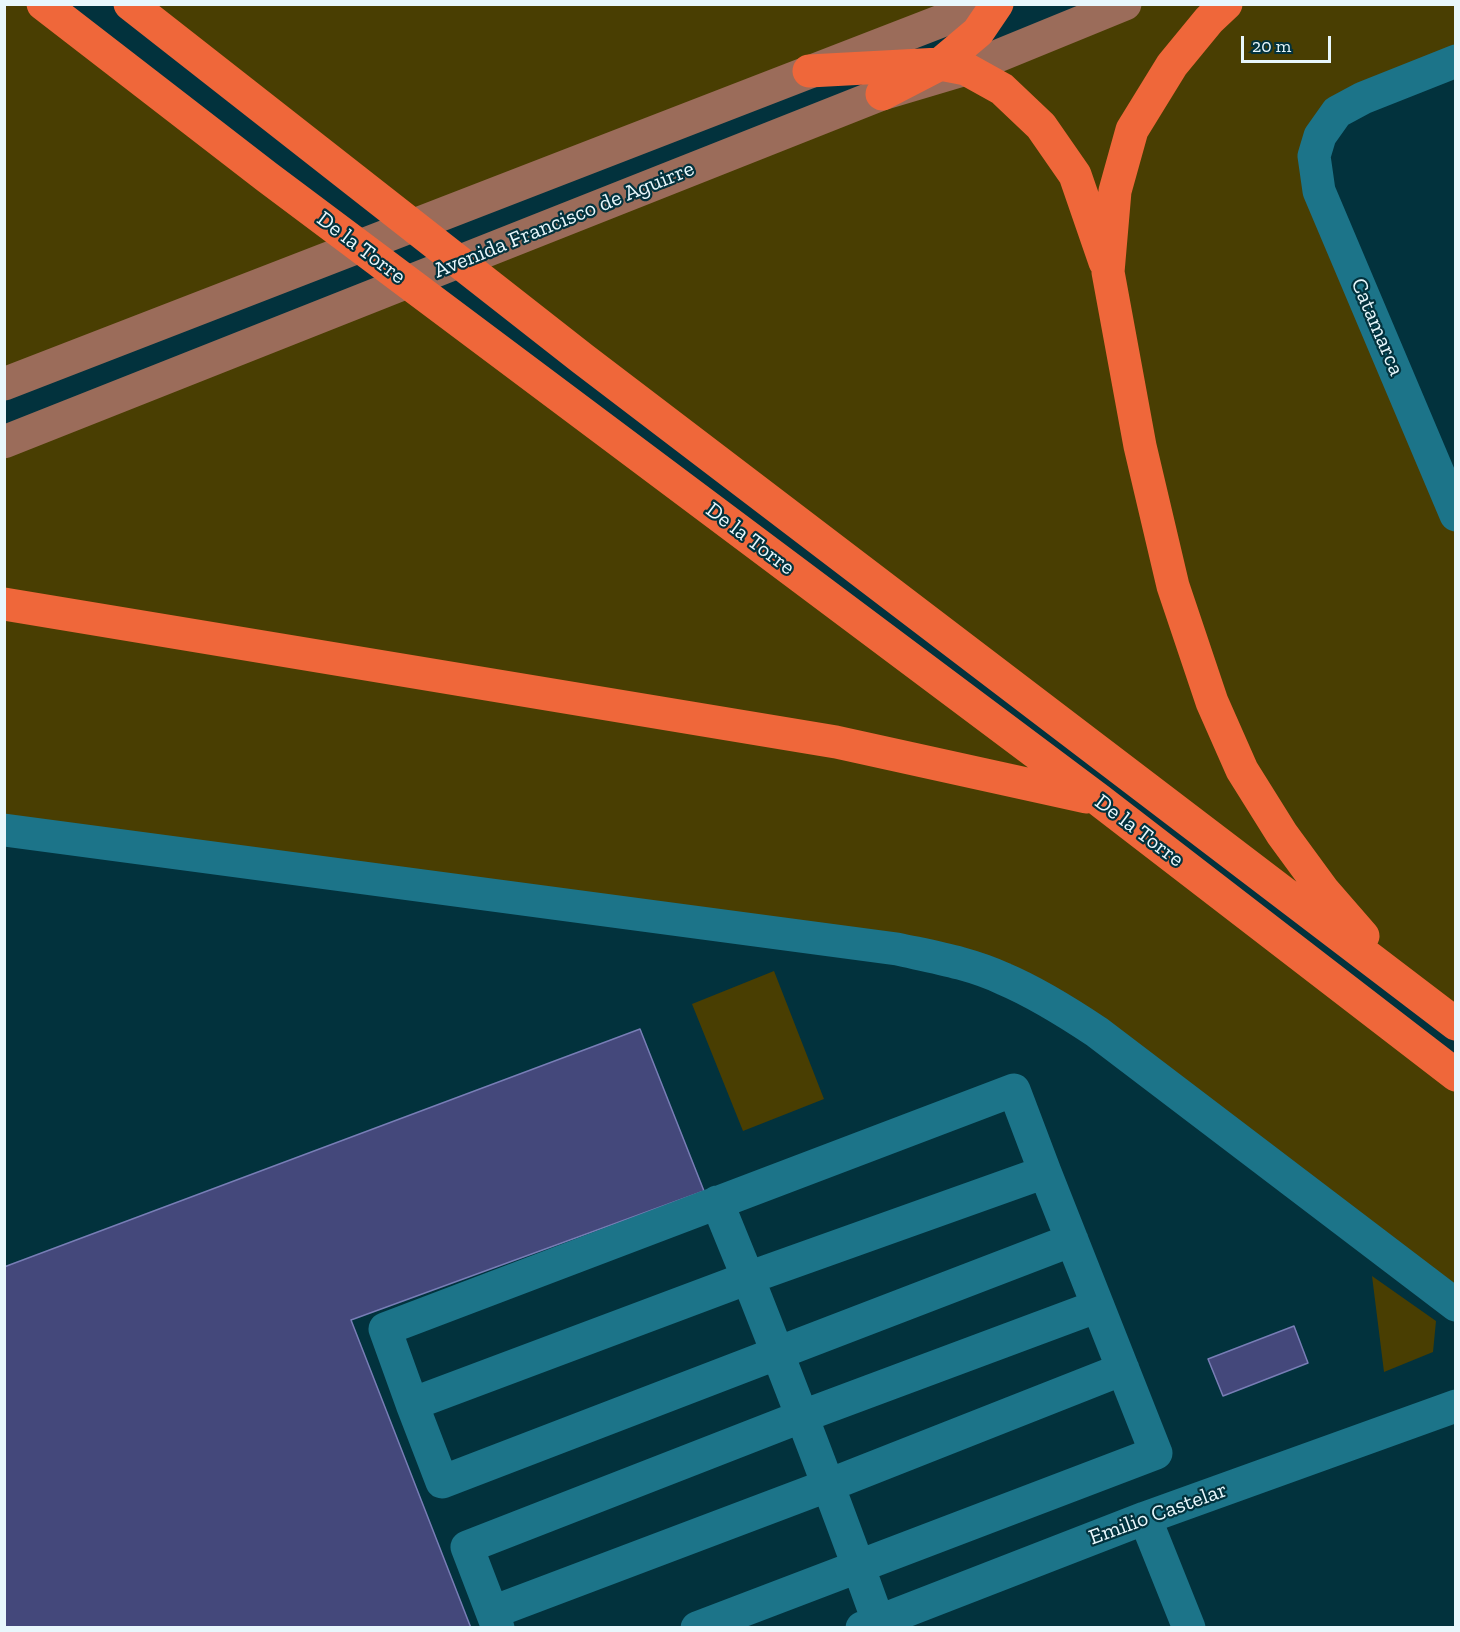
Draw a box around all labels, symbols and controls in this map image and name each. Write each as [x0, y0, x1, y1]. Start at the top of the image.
scale bar [1244, 24, 1334, 62]
text: 20 m [1252, 35, 1291, 57]
street label: Avenida Francisco de Aguirre [430, 156, 698, 284]
street label: De la Torre [311, 206, 411, 290]
street label: Catamarca [1345, 274, 1409, 380]
street label: De la Torre [700, 497, 800, 581]
street label: De la Torre [1089, 789, 1189, 873]
street label: Emilio Castelar [1085, 1477, 1231, 1551]

